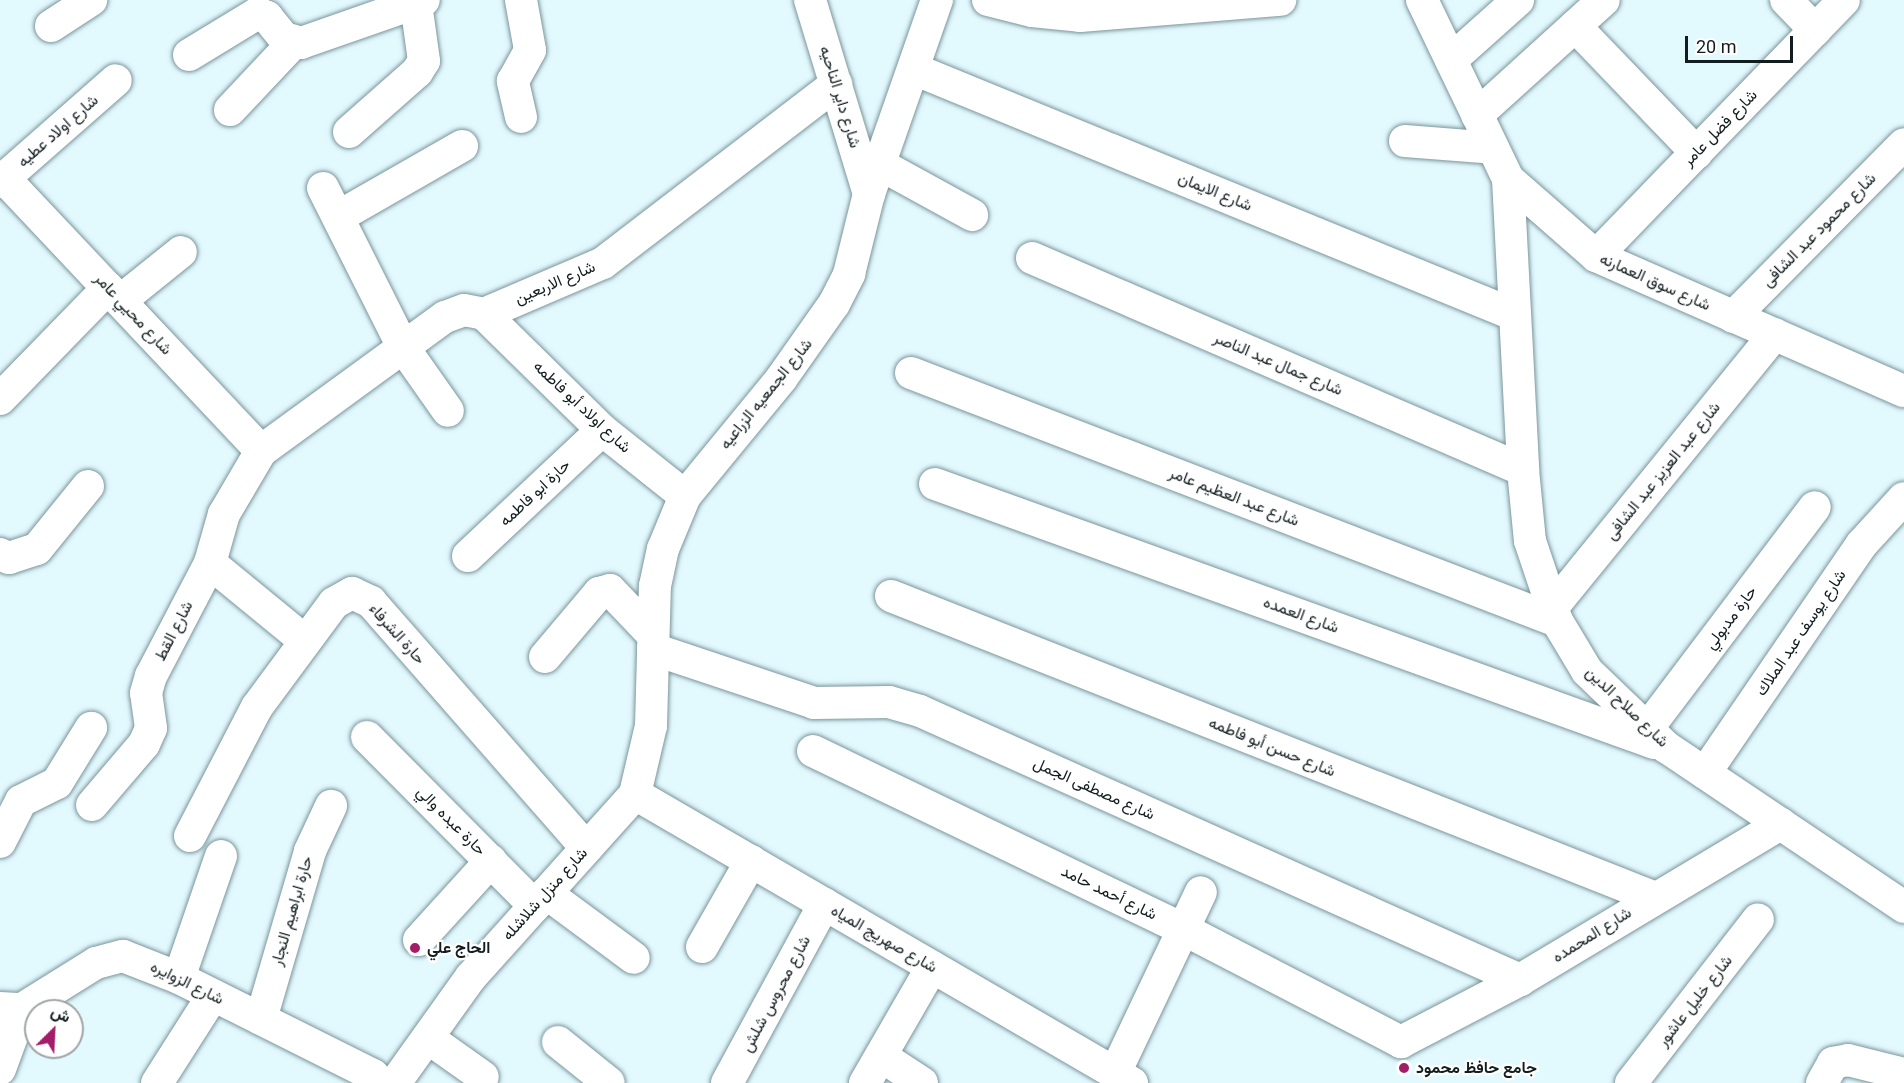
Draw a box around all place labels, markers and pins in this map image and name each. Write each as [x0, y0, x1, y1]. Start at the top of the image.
place label: الحاج علي [427, 938, 490, 958]
marker: الحاج علي [408, 941, 422, 955]
place label: جامع حافظ محمود [1416, 1058, 1537, 1078]
marker: جامع حافظ محمود [1397, 1061, 1411, 1075]

